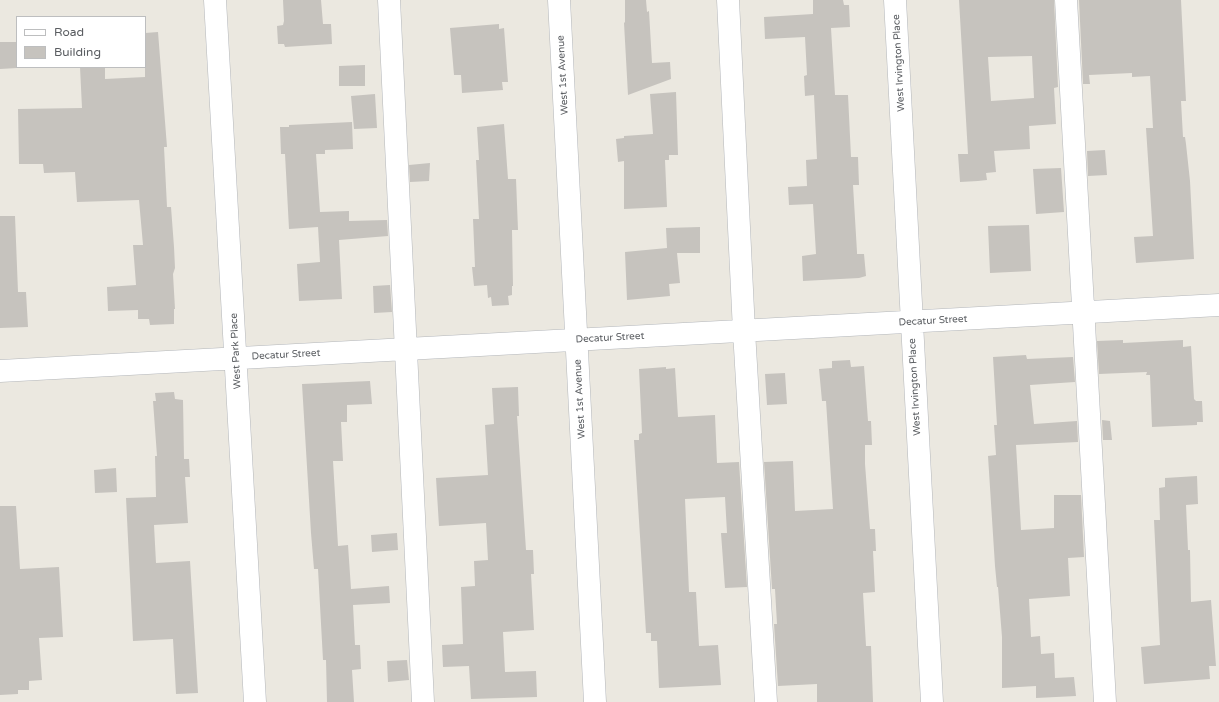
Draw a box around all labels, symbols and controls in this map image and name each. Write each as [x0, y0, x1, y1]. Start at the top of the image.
street label: West Irvington Place [890, 14, 908, 112]
legend [16, 16, 146, 68]
text: Road [54, 25, 84, 39]
street label: West 1st Avenue [555, 35, 571, 115]
text: Building [54, 45, 101, 59]
street label: West Park Place [228, 313, 244, 389]
street label: Decatur Street [898, 313, 968, 329]
street label: Decatur Street [575, 330, 645, 346]
street label: West Irvington Place [906, 338, 924, 436]
street label: Decatur Street [251, 347, 321, 363]
street label: West 1st Avenue [572, 359, 588, 439]

